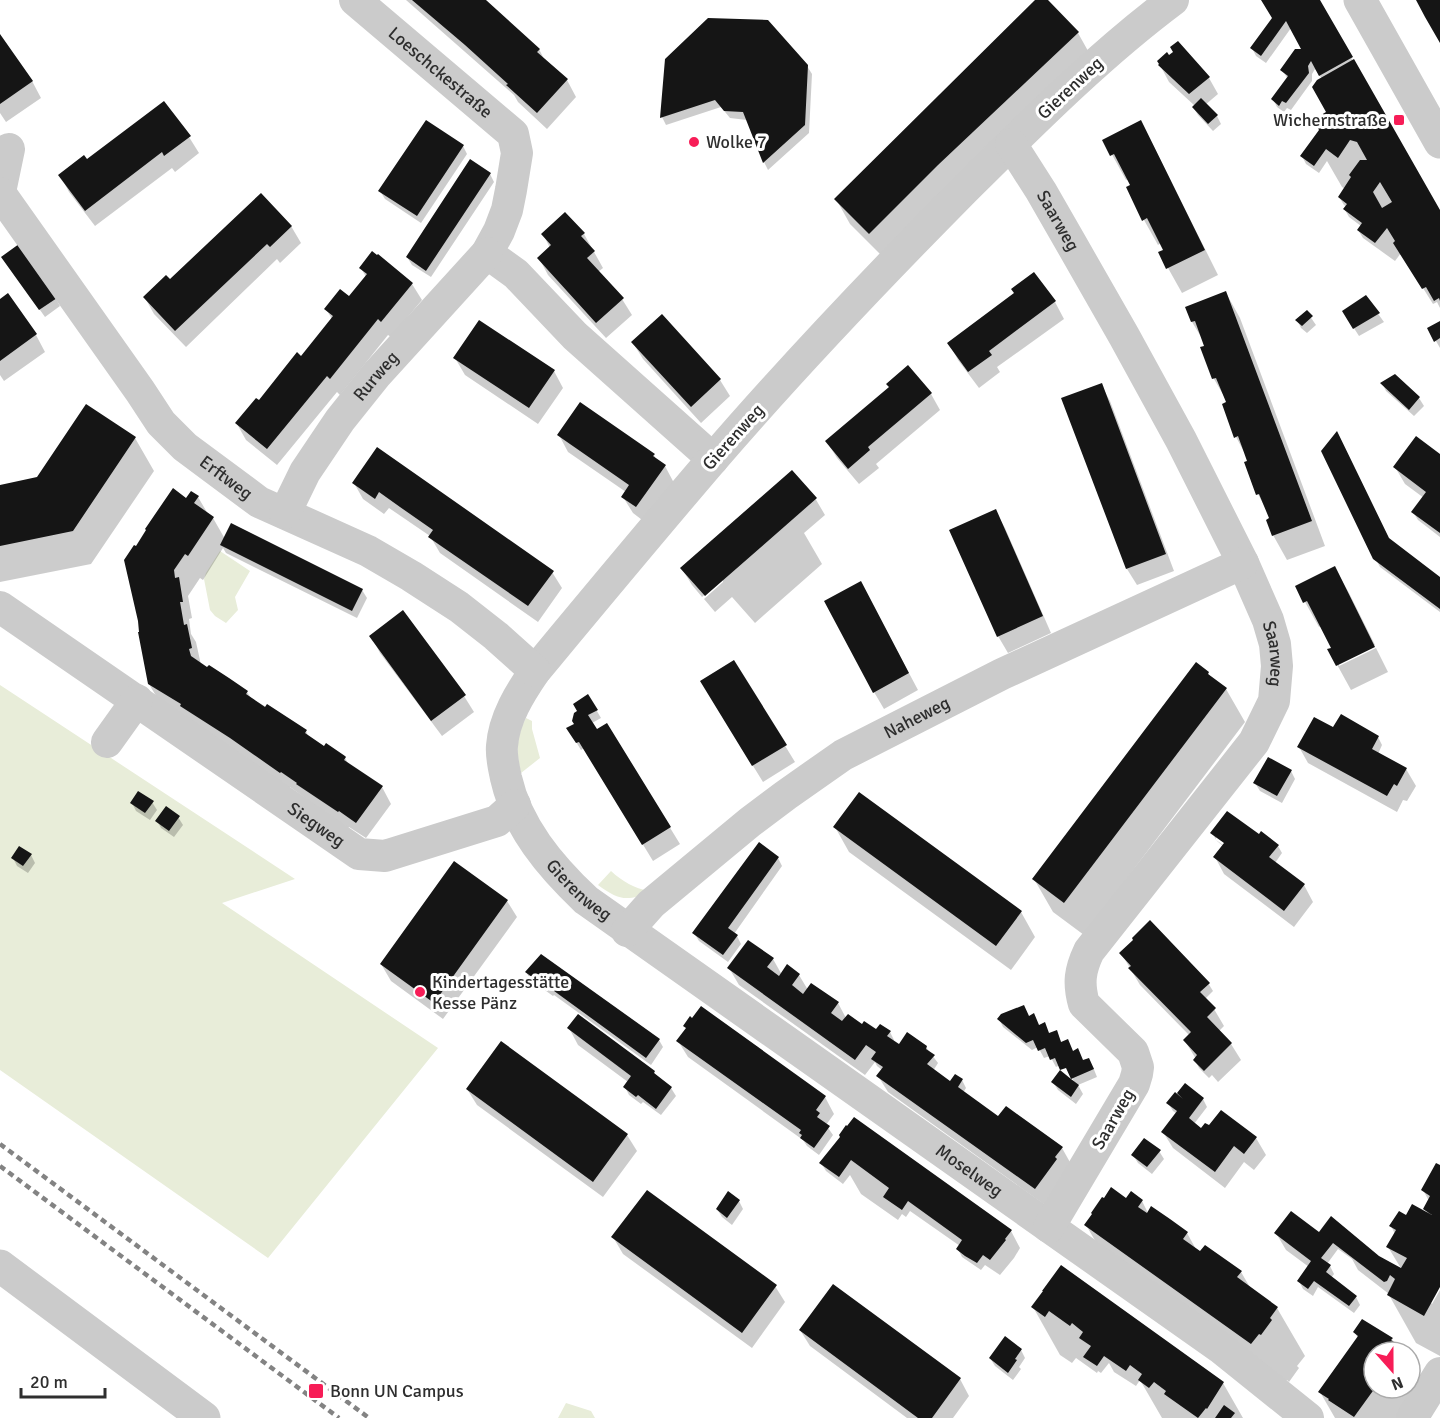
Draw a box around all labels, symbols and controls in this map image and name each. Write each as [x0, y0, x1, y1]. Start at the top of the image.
street label: Loeschckestraße [384, 22, 497, 123]
street label: Gierenweg [1033, 52, 1107, 124]
place label: Wichernstraße [1273, 109, 1387, 131]
marker: Wichernstraße [1392, 113, 1406, 127]
place label: Wolke 7 [706, 131, 767, 153]
marker: Wolke 7 [687, 135, 701, 149]
street label: Saarweg [1032, 186, 1084, 255]
street label: Rurweg [349, 347, 403, 405]
street label: Gierenweg [698, 399, 768, 475]
street label: Erftweg [195, 451, 257, 504]
street label: Saarweg [1258, 618, 1288, 688]
street label: Naheweg [880, 691, 953, 743]
street label: Siegweg [283, 797, 349, 852]
street label: Gierenweg [541, 855, 616, 926]
place label: Kindertagesstätte Kesse Pänz [432, 971, 569, 1014]
marker: Kindertagesstätte Kesse Pänz [413, 985, 427, 999]
street label: Saarweg [1087, 1085, 1139, 1153]
street label: Moselweg [931, 1139, 1007, 1202]
north arrow [1362, 1340, 1422, 1400]
scale bar [21, 1361, 105, 1399]
text: 20 m [30, 1371, 68, 1393]
text: N [1388, 1372, 1406, 1394]
place label: Bonn UN Campus [330, 1380, 464, 1402]
marker: Bonn UN Campus [307, 1382, 325, 1400]

